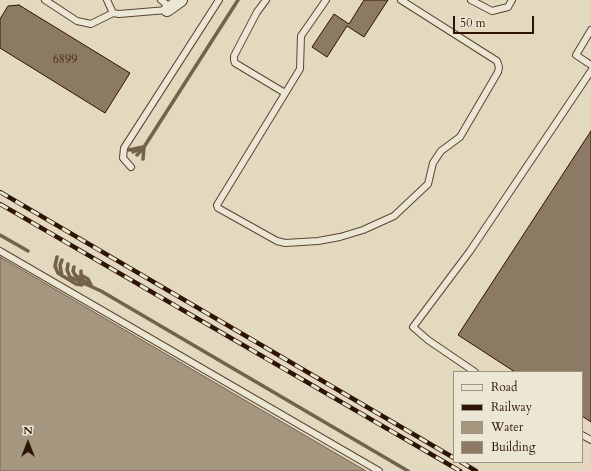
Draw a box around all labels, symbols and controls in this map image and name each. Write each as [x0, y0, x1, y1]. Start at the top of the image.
scale bar [455, 8, 536, 34]
text: 50 m [460, 15, 486, 31]
house number: 6899 [53, 53, 77, 67]
legend [453, 371, 583, 463]
text: Road [491, 379, 517, 395]
text: Railway [491, 399, 532, 415]
text: Water [491, 419, 523, 435]
north arrow [8, 423, 48, 463]
text: N [23, 423, 33, 438]
text: Building [491, 439, 535, 455]

